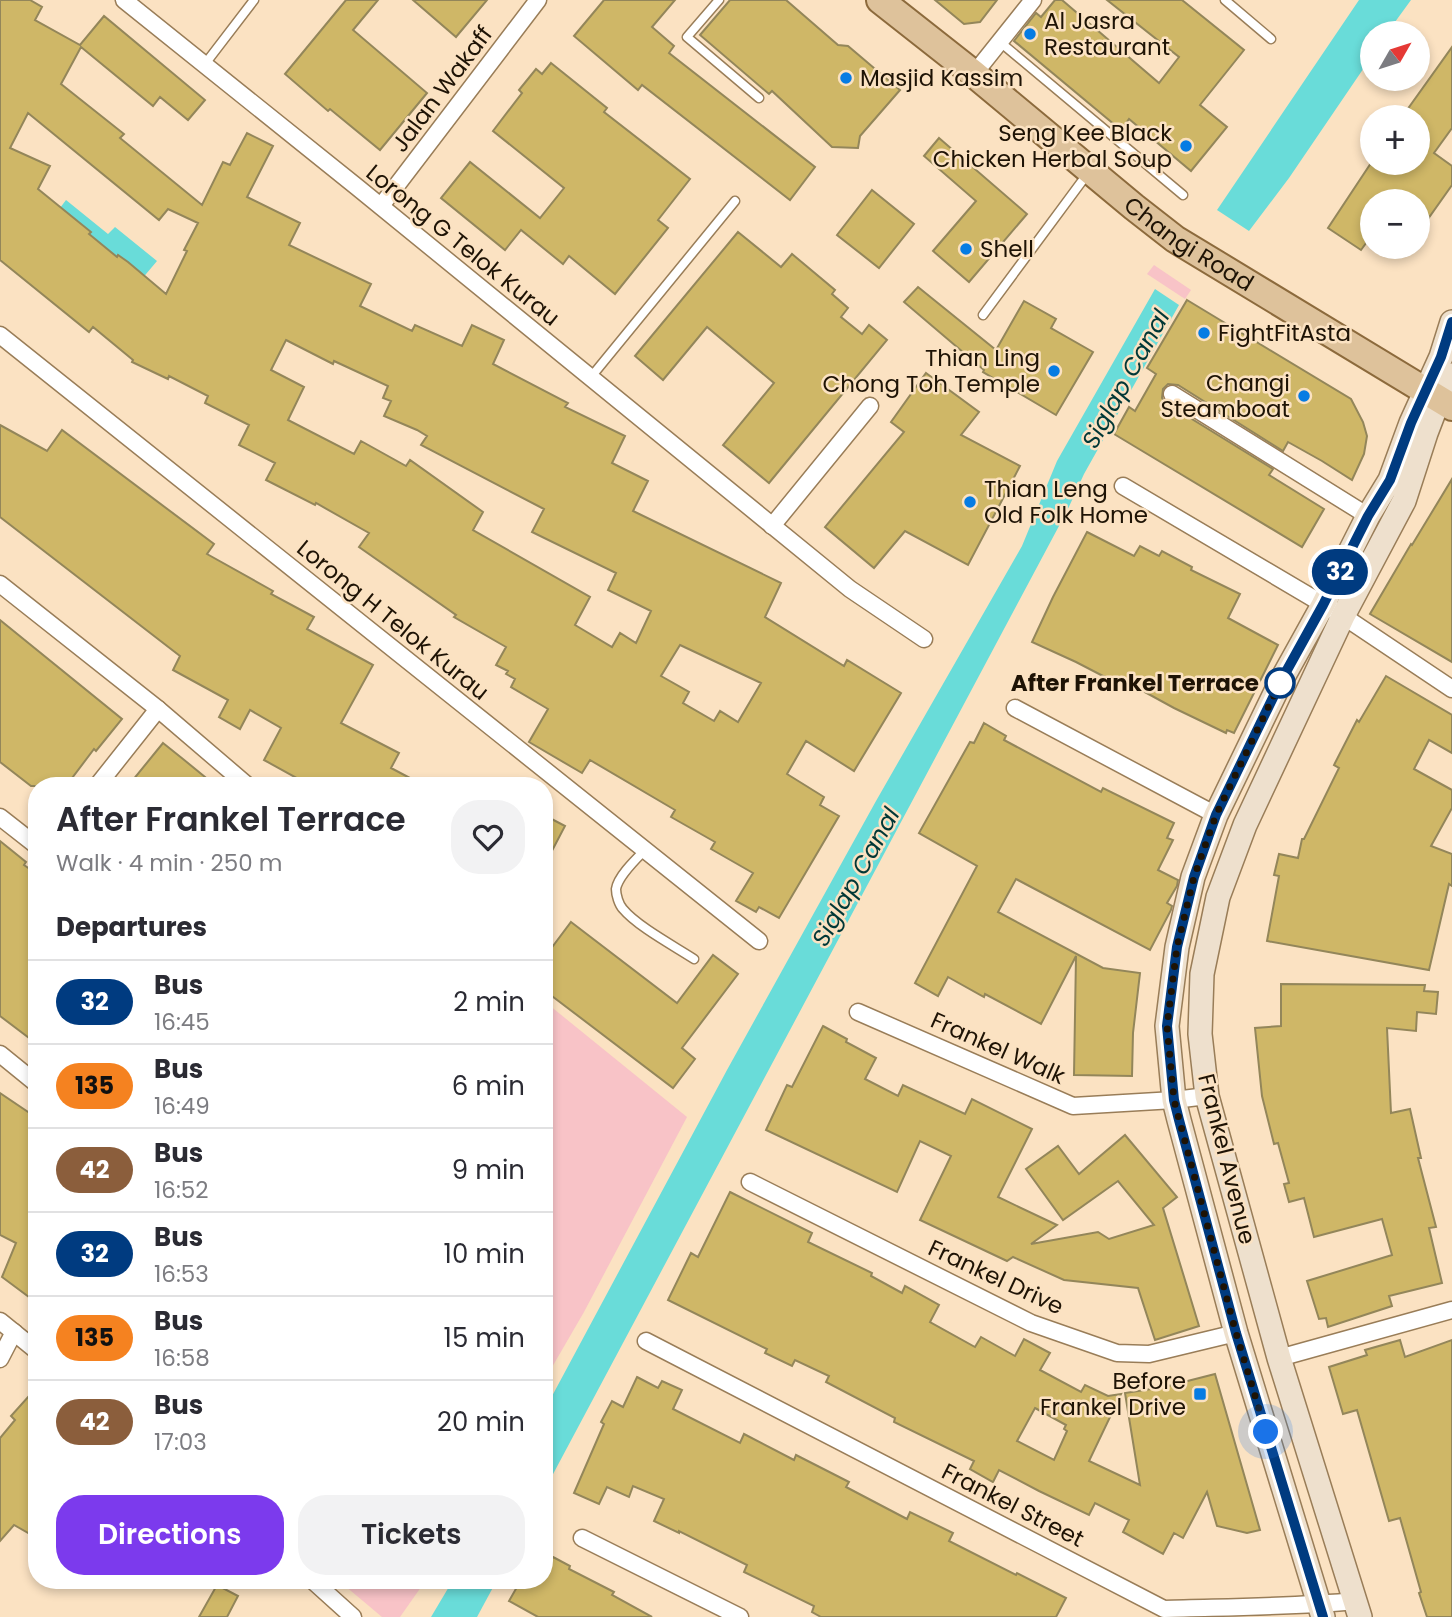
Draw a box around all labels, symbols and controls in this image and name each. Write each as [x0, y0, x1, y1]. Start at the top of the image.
place label: Al Jasra Restaurant [1044, 5, 1170, 63]
street label: Jalan Wakaff [384, 19, 500, 159]
north arrow [1360, 21, 1430, 91]
map controls [1360, 21, 1430, 259]
marker: Al Jasra Restaurant [1022, 26, 1038, 42]
place label: Masjid Kassim [860, 62, 1023, 94]
marker: Masjid Kassim [838, 70, 854, 86]
button: + [1360, 105, 1430, 175]
place label: Seng Kee Black Chicken Herbal Soup [933, 117, 1172, 175]
marker: Seng Kee Black Chicken Herbal Soup [1178, 138, 1194, 154]
street label: Lorong G Telok Kurau [359, 157, 567, 333]
street label: Changi Road [1117, 189, 1260, 299]
button: − [1360, 189, 1430, 259]
place label: Shell [980, 233, 1034, 265]
marker: Shell [958, 241, 974, 257]
water label: Siglap Canal [1074, 303, 1177, 454]
place label: FightFitAsta [1218, 317, 1351, 349]
marker: FightFitAsta [1196, 325, 1212, 341]
place label: Thian Ling Chong Toh Temple [823, 342, 1040, 400]
marker: Thian Ling Chong Toh Temple [1046, 363, 1062, 379]
place label: Changi Steamboat [1160, 367, 1290, 425]
marker: Changi Steamboat [1296, 388, 1312, 404]
place label: Thian Leng Old Folk Home [984, 473, 1148, 531]
marker: Thian Leng Old Folk Home [962, 494, 978, 510]
street label: Lorong H Telok Kurau [290, 532, 496, 708]
line badge: 32 [1308, 549, 1372, 595]
text: 32 [1326, 555, 1354, 588]
place label: After Frankel Terrace [1011, 667, 1259, 699]
marker: After Frankel Terrace [1265, 668, 1295, 698]
text: After Frankel Terrace [56, 796, 406, 843]
button: heart [451, 800, 525, 874]
water label: Siglap Canal [804, 801, 907, 952]
text: Walk · 4 min · 250 m [56, 847, 282, 879]
text: Departures [56, 909, 207, 945]
text: Bus [154, 967, 203, 1003]
text: 2 min [453, 984, 525, 1020]
text: 32 [80, 985, 109, 1018]
street label: Frankel Walk [926, 1004, 1070, 1092]
text: 16:45 [154, 1006, 210, 1038]
text: Bus [154, 1051, 203, 1087]
text: 6 min [452, 1068, 525, 1104]
text: 135 [75, 1069, 114, 1102]
street label: Frankel Avenue [1190, 1070, 1264, 1248]
text: 16:49 [154, 1090, 210, 1122]
text: Bus [154, 1135, 203, 1171]
text: 9 min [452, 1152, 525, 1188]
text: 42 [80, 1153, 109, 1186]
text: 16:52 [154, 1174, 209, 1206]
text: Bus [154, 1219, 203, 1255]
street label: Frankel Drive [923, 1232, 1069, 1322]
text: 10 min [444, 1236, 525, 1272]
text: 32 [80, 1237, 109, 1270]
text: 16:53 [154, 1258, 209, 1290]
text: Bus [154, 1303, 203, 1339]
text: 15 min [444, 1320, 525, 1356]
text: 135 [75, 1321, 114, 1354]
text: 16:58 [154, 1342, 210, 1374]
place label: Before Frankel Drive [1040, 1365, 1186, 1423]
marker: Before Frankel Drive [1192, 1386, 1208, 1402]
text: Bus [154, 1387, 203, 1423]
text: 20 min [437, 1404, 525, 1440]
text: 42 [80, 1405, 109, 1438]
your location [1248, 1414, 1283, 1449]
text: 17:03 [154, 1426, 207, 1458]
street label: Frankel Street [936, 1455, 1090, 1555]
button: Directions [56, 1495, 284, 1575]
button: Tickets [298, 1495, 525, 1575]

